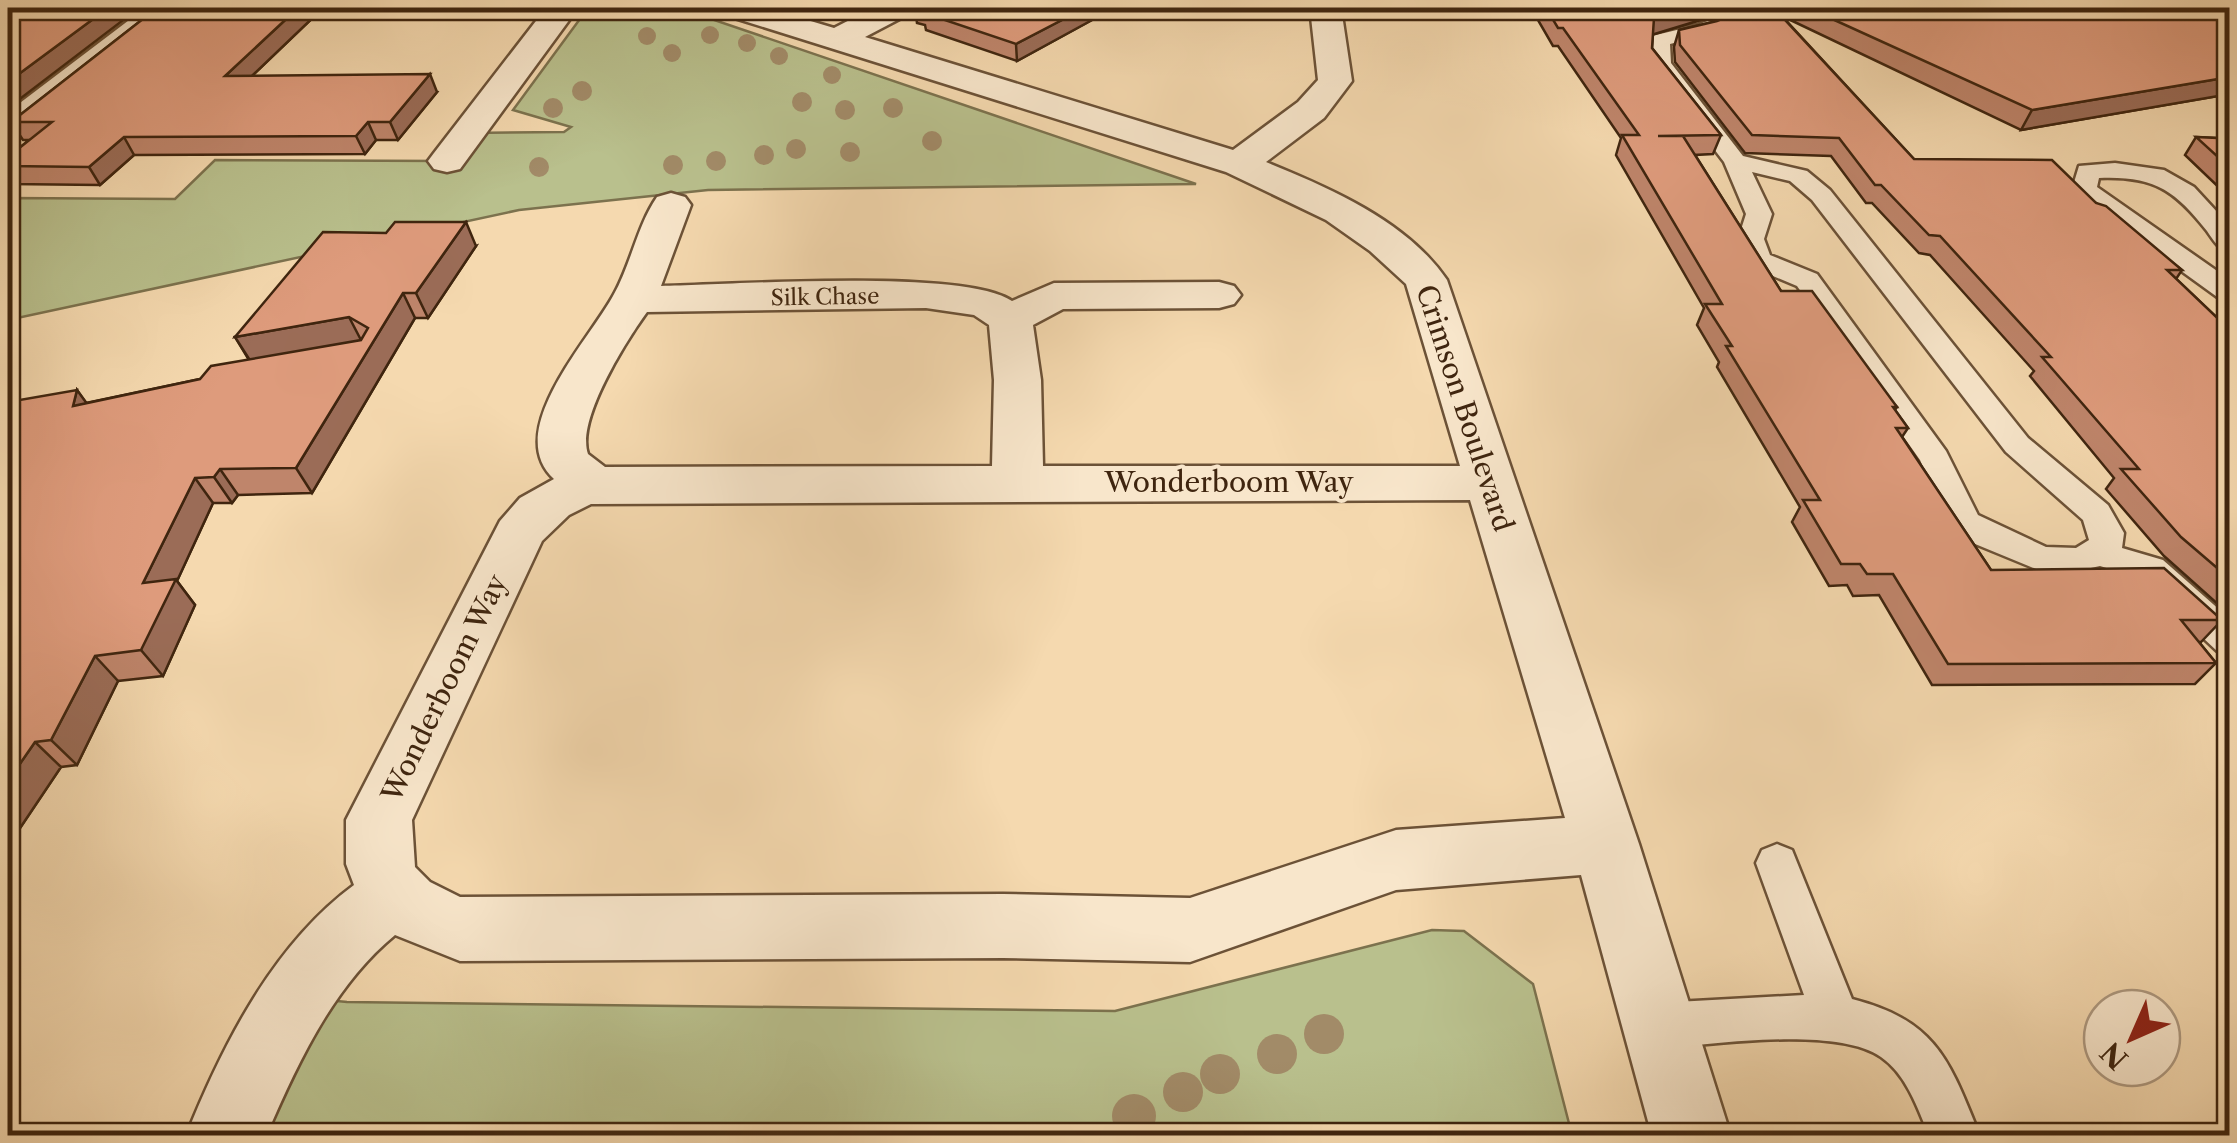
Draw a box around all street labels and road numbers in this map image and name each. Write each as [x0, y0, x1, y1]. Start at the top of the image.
street label: Crimson Boulevard [1409, 280, 1521, 536]
street label: Silk Chase [770, 283, 880, 311]
street label: Wonderboom Way [1103, 465, 1354, 499]
street label: Wonderboom Way [374, 568, 514, 808]

